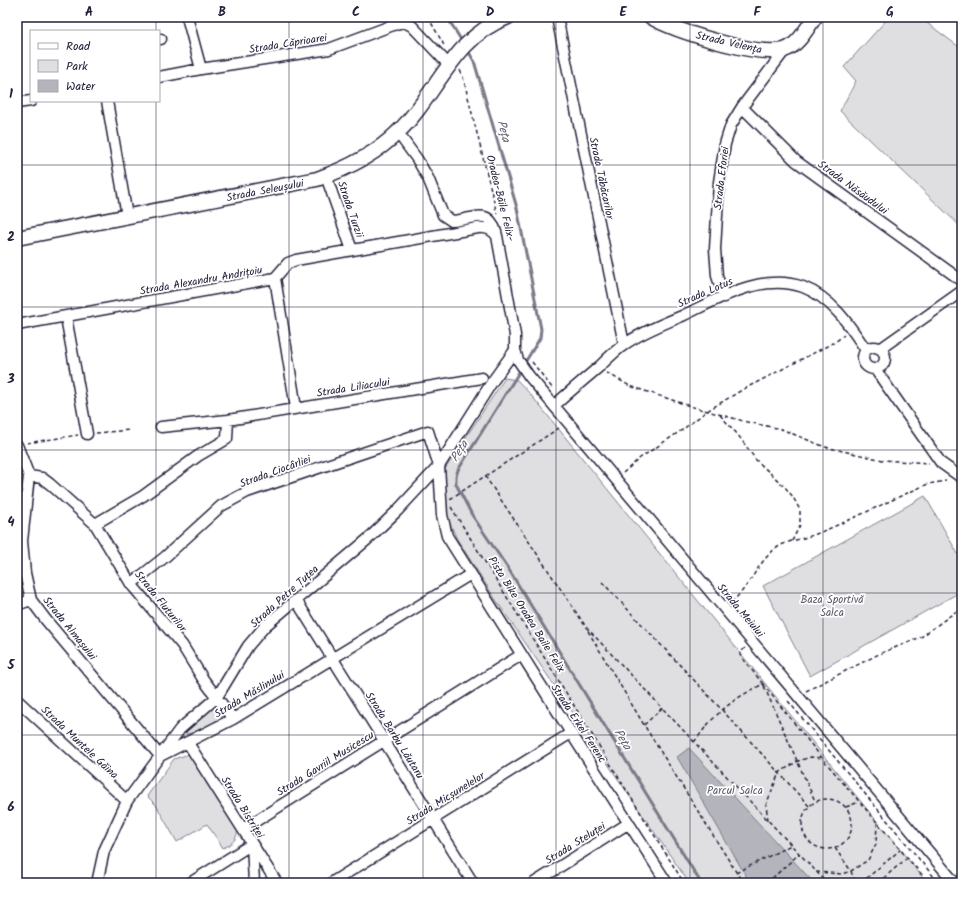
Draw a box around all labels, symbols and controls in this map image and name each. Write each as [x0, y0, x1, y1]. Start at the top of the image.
text: A [85, 2, 93, 23]
text: B [218, 2, 226, 23]
text: C [352, 2, 360, 23]
text: D [486, 2, 495, 23]
text: E [619, 2, 627, 23]
text: F [753, 2, 761, 23]
text: G [886, 2, 894, 23]
street label: Strada Velența [694, 27, 764, 59]
street label: Strada Căprioarei [248, 29, 329, 59]
legend [30, 30, 160, 102]
text: Road [66, 37, 91, 56]
text: Park [66, 57, 88, 76]
text: Water [66, 77, 96, 96]
text: 1 [9, 84, 13, 105]
water label: Peța [491, 118, 516, 146]
street label: Strada Tăbăcarilor [584, 135, 619, 222]
street label: Strada Eforiei [709, 145, 735, 211]
street label: Oradea-Băile Felix- [481, 153, 520, 244]
street label: Strada Năsăudului [813, 156, 892, 220]
street label: Strada Seleușului [225, 175, 306, 207]
street label: Strada Turzii [332, 179, 368, 240]
text: 2 [7, 227, 15, 248]
street label: Strada Alexandru Andrițoiu [139, 261, 265, 301]
street label: Strada Lotus [675, 273, 736, 313]
text: 3 [6, 369, 15, 390]
street label: Strada Liliacului [315, 373, 391, 403]
water label: Peța [446, 436, 474, 466]
street label: Strada Ciocârliei [237, 451, 314, 493]
text: 4 [7, 512, 15, 533]
street label: Pista Bike Oradea Baile Felix [483, 553, 570, 677]
street label: Strada Petre Țuțea [246, 561, 323, 633]
street label: Strada Fluturilor [130, 567, 192, 637]
street label: Strada Meiului [712, 580, 769, 642]
park label: Baza Sportivă Salca [800, 591, 865, 622]
street label: Strada Almașului [38, 593, 101, 665]
text: 5 [7, 655, 16, 676]
street label: Strada Măslinului [211, 666, 289, 723]
street label: Strada Erkel Ferenc [546, 680, 611, 767]
street label: Strada Barbu Lăutaru [360, 688, 429, 783]
street label: Strada Muntele Găina [36, 702, 122, 784]
water label: Peța [609, 725, 637, 755]
street label: Strada Gavriil Musicescu [273, 726, 379, 801]
street label: Strada Micșunelelor [403, 767, 490, 830]
street label: Strada Bistriței [216, 773, 269, 842]
park label: Parcul Salca [707, 782, 763, 800]
text: 6 [7, 797, 15, 818]
street label: Strada Steluței [542, 818, 610, 870]

